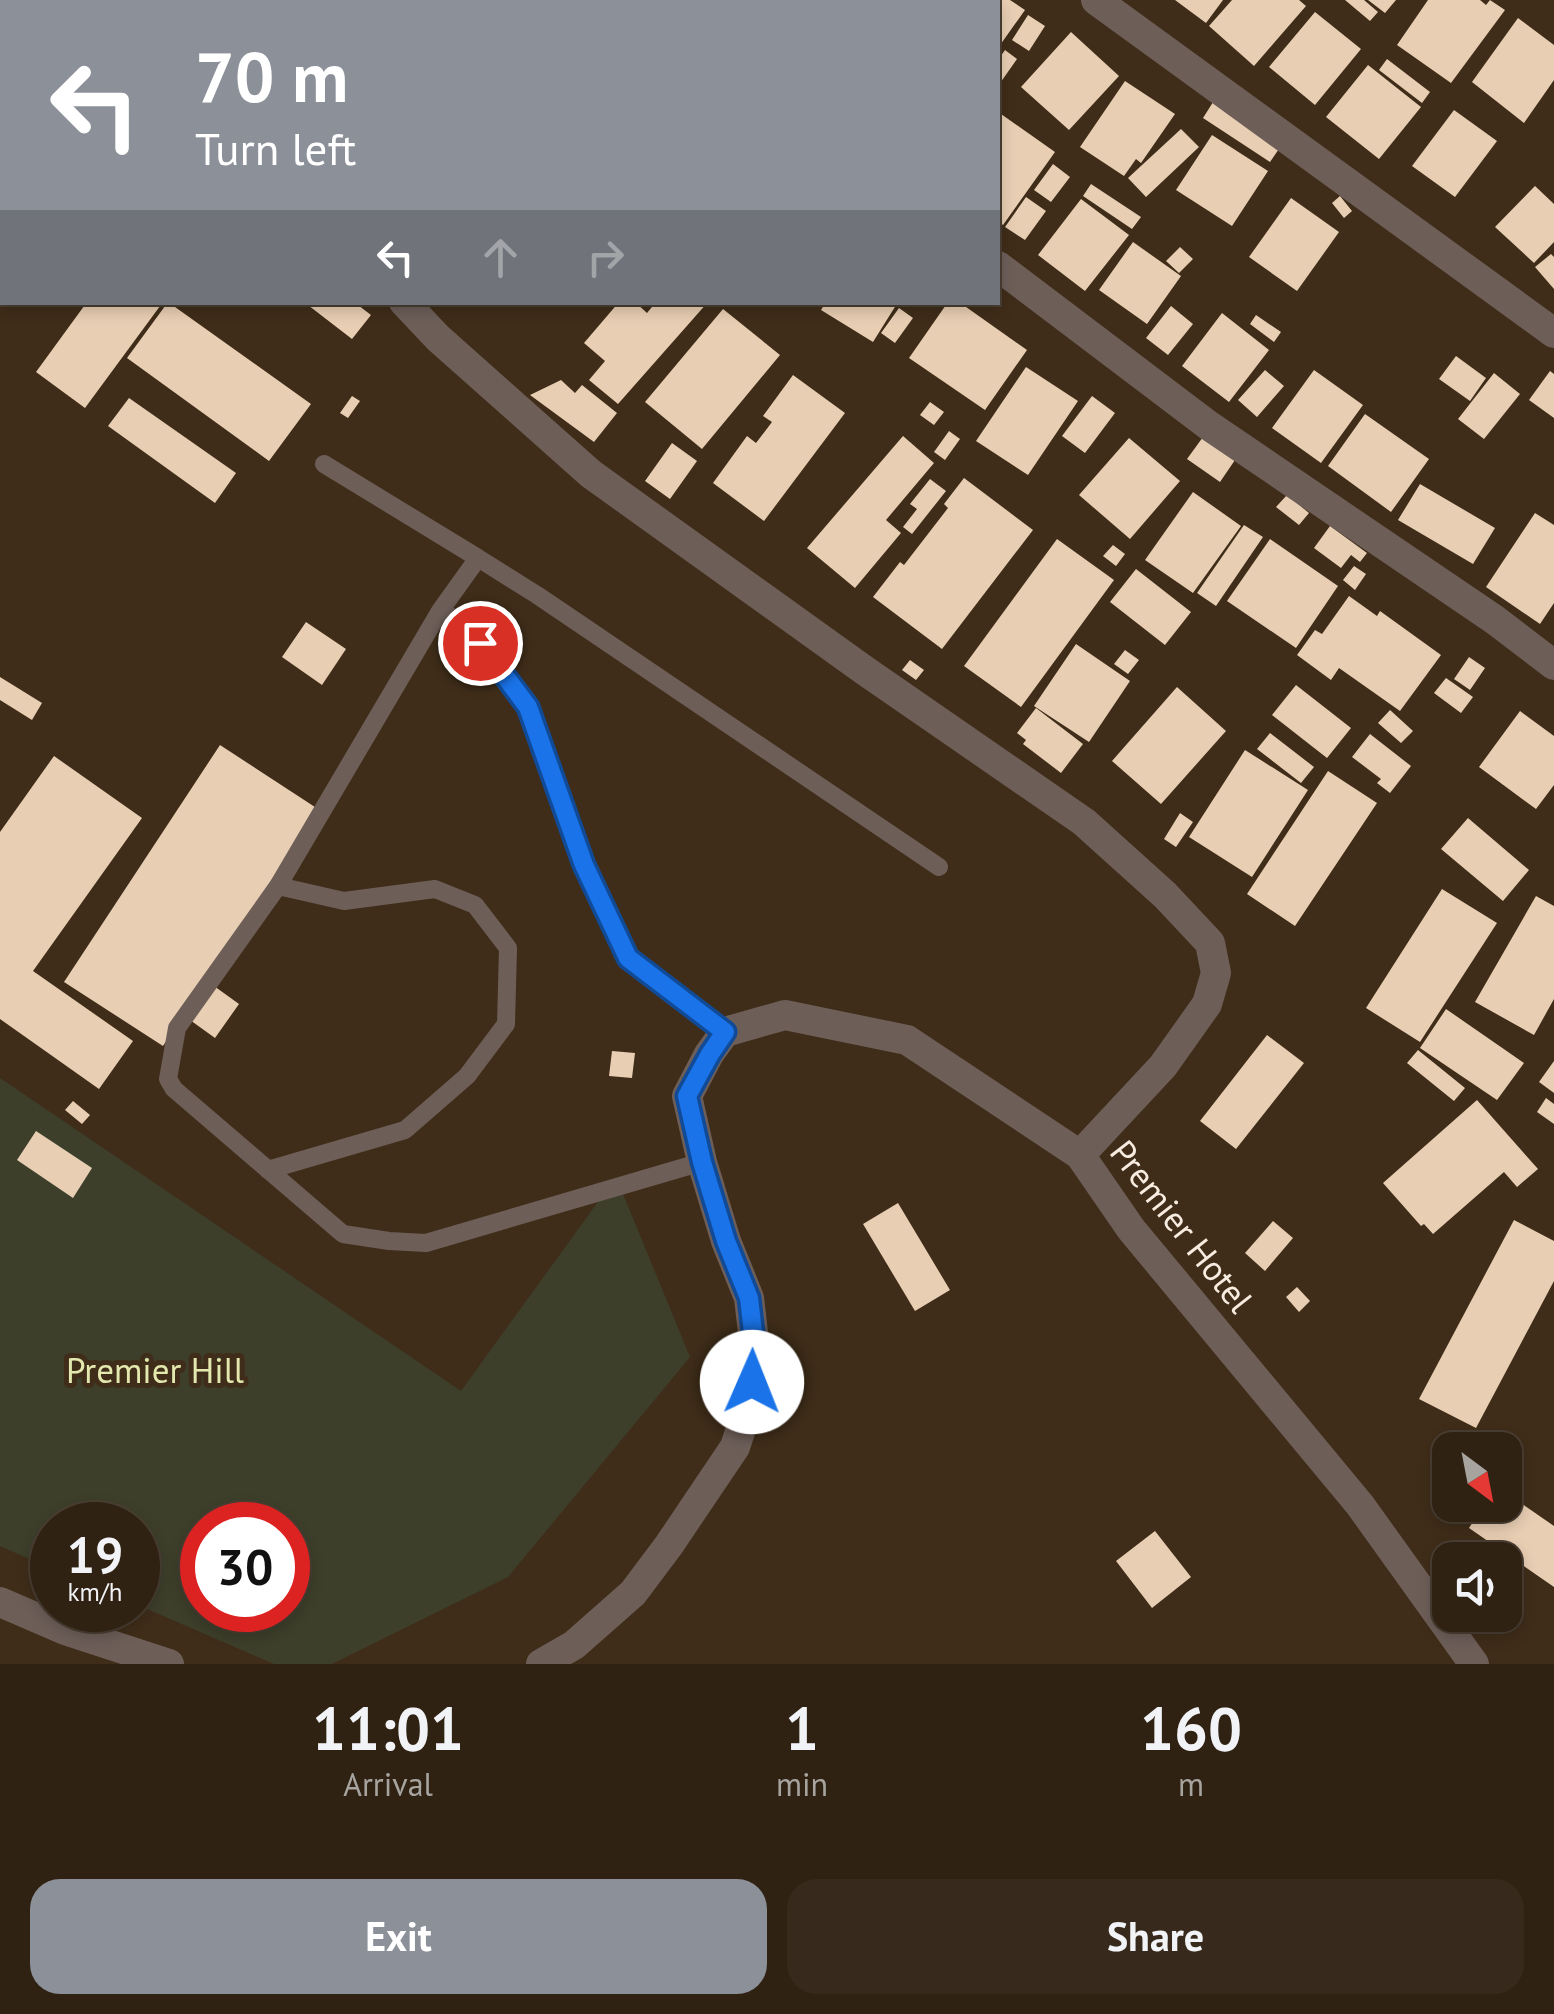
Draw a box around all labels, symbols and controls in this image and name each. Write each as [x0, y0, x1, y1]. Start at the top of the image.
text: 70 m [195, 31, 348, 121]
icon: left [30, 40, 160, 170]
text: Turn left [195, 119, 356, 177]
icon: left [368, 230, 423, 285]
icon: ahead [473, 230, 528, 285]
icon: right [578, 230, 633, 285]
pin [438, 601, 523, 686]
icon: arrive [453, 616, 508, 671]
street label: Premier Hotel [1100, 1130, 1264, 1322]
position arrow [700, 1330, 804, 1434]
park label: Premier Hill [66, 1347, 244, 1393]
north arrow [1432, 1432, 1522, 1522]
map controls [1432, 1432, 1522, 1632]
speed limit sign: 30 [180, 1502, 310, 1632]
text: 19 [67, 1522, 123, 1587]
button: sound [1432, 1542, 1522, 1632]
text: km/h [68, 1576, 122, 1608]
text: 11:01 [312, 1689, 464, 1767]
text: 1 [785, 1689, 819, 1767]
text: 160 [1140, 1689, 1242, 1767]
text: Arrival [343, 1763, 433, 1805]
text: min [776, 1763, 828, 1805]
text: m [1178, 1763, 1204, 1805]
button: Exit [30, 1879, 767, 1994]
button: Share [787, 1879, 1524, 1994]

